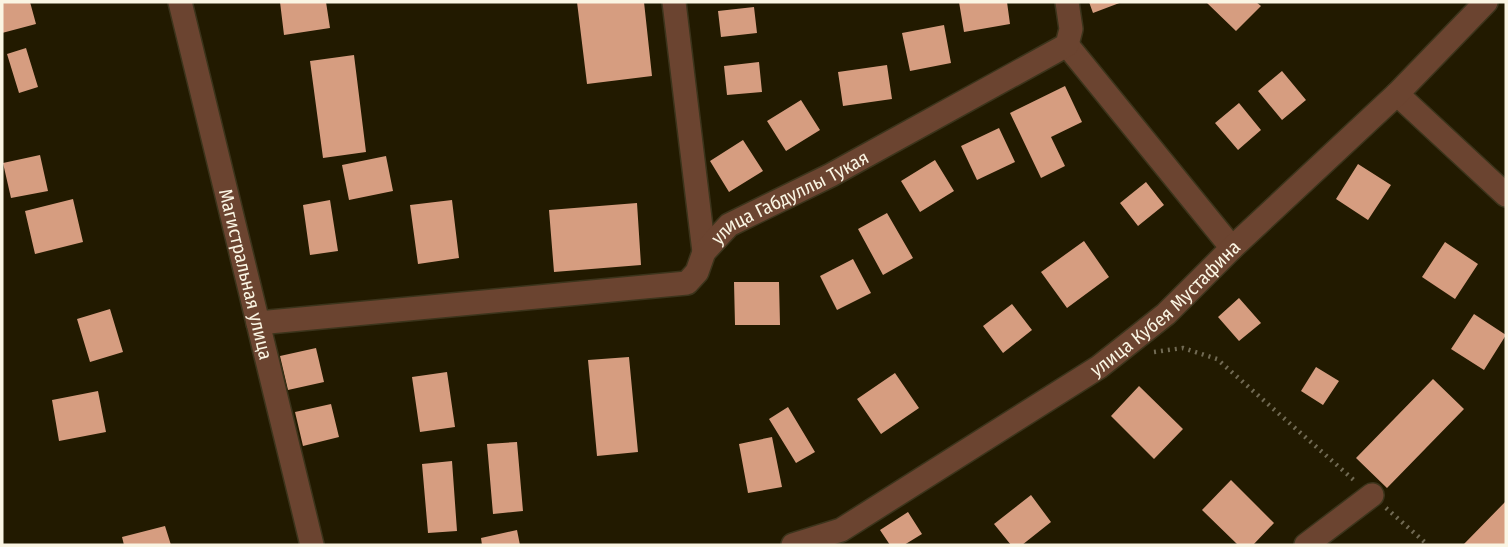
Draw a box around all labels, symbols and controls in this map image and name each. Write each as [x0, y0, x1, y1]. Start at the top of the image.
street label: улица Габдуллы Тукая [706, 145, 872, 249]
street label: Магистральная улица [214, 186, 278, 362]
street label: улица Кубея Мустафина [1086, 235, 1245, 381]

